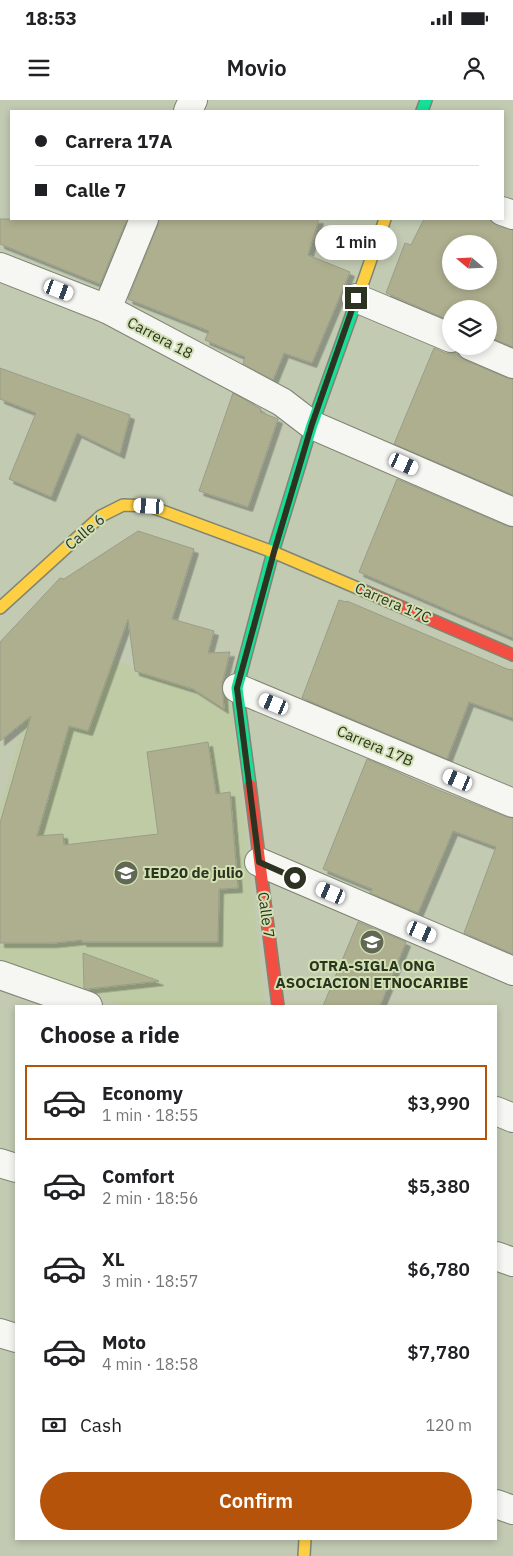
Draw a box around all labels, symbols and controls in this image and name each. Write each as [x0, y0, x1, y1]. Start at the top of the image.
text: 18:53 [25, 6, 77, 30]
text: Movio [226, 53, 287, 82]
icon: menu [25, 54, 53, 82]
icon: person [460, 54, 488, 82]
text: Carrera 17A [65, 129, 173, 153]
text: Calle 7 [65, 178, 126, 202]
callout: 1 min [315, 226, 397, 260]
text: 1 min [335, 232, 377, 252]
north arrow [442, 235, 498, 290]
map controls [442, 235, 497, 355]
car [42, 278, 75, 302]
route end [345, 287, 367, 309]
button: layers [442, 300, 497, 355]
street label: Carrera 18 [124, 312, 196, 363]
car [387, 451, 420, 477]
car [133, 498, 164, 514]
street label: Calle 6 [61, 509, 108, 554]
street label: Carrera 17C [352, 578, 434, 627]
car [257, 691, 290, 717]
street label: Carrera 17B [334, 721, 416, 770]
car [441, 767, 474, 793]
school or university icon: IED20 de julio [113, 860, 139, 886]
place label: IED20 de julio [144, 863, 243, 882]
route start [284, 867, 306, 889]
car [314, 880, 347, 906]
street label: Calle 7 [254, 891, 279, 939]
car [405, 919, 438, 945]
school or university icon: OTRA-SIGLA ONG ASOCIACION ETNOCARIBE [359, 929, 385, 955]
place label: OTRA-SIGLA ONG ASOCIACION ETNOCARIBE [276, 956, 468, 992]
text: Choose a ride [40, 1020, 180, 1049]
icon: car [42, 1080, 87, 1125]
text: Economy [102, 1081, 183, 1105]
text: $3,990 [407, 1091, 470, 1115]
text: 1 min · 18:55 [102, 1105, 198, 1125]
icon: car [42, 1163, 87, 1208]
text: Comfort [102, 1164, 175, 1188]
text: $5,380 [407, 1174, 470, 1198]
text: 2 min · 18:56 [102, 1188, 198, 1208]
icon: car [42, 1246, 87, 1291]
text: XL [102, 1247, 125, 1271]
text: $6,780 [407, 1257, 470, 1281]
text: 3 min · 18:57 [102, 1271, 198, 1291]
icon: car [42, 1329, 87, 1374]
text: Moto [102, 1330, 146, 1354]
text: $7,780 [407, 1340, 470, 1364]
text: 4 min · 18:58 [102, 1354, 198, 1374]
icon: cash [40, 1411, 68, 1439]
text: Cash [80, 1413, 122, 1437]
text: 120 m [425, 1415, 472, 1435]
button: Confirm [40, 1472, 472, 1530]

